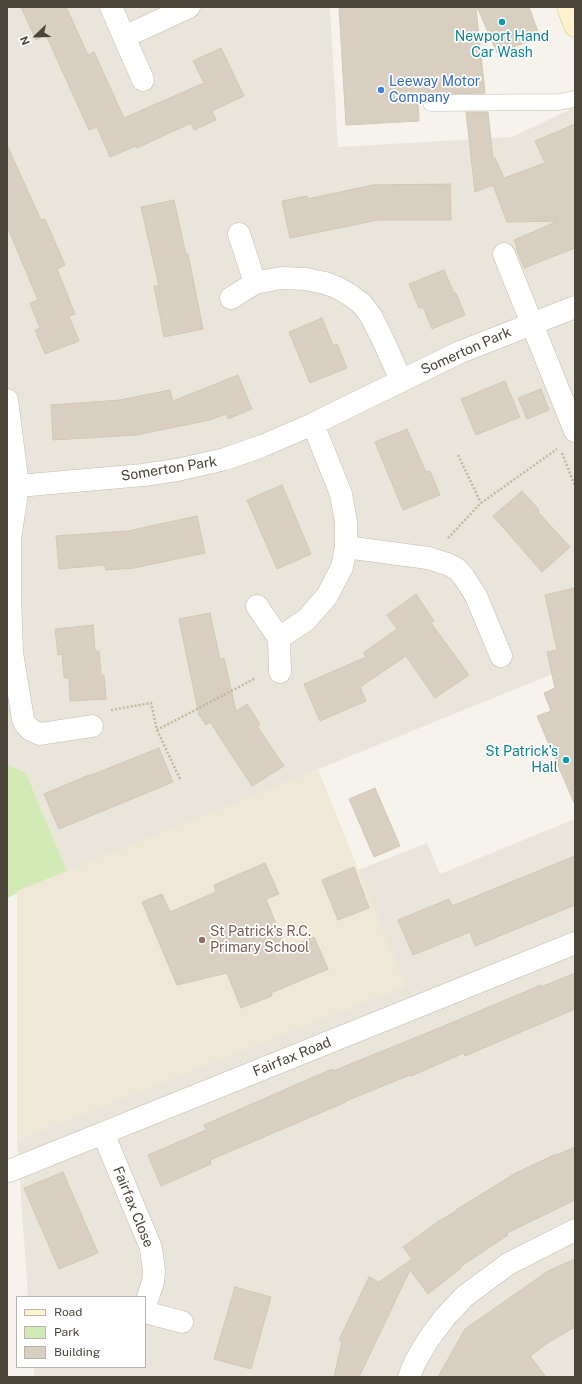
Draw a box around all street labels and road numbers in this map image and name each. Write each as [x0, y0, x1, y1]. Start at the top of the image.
street label: Somerton Park [418, 324, 514, 378]
street label: Somerton Park [120, 453, 218, 485]
street label: Fairfax Road [251, 1034, 333, 1080]
street label: Fairfax Close [109, 1164, 157, 1250]

